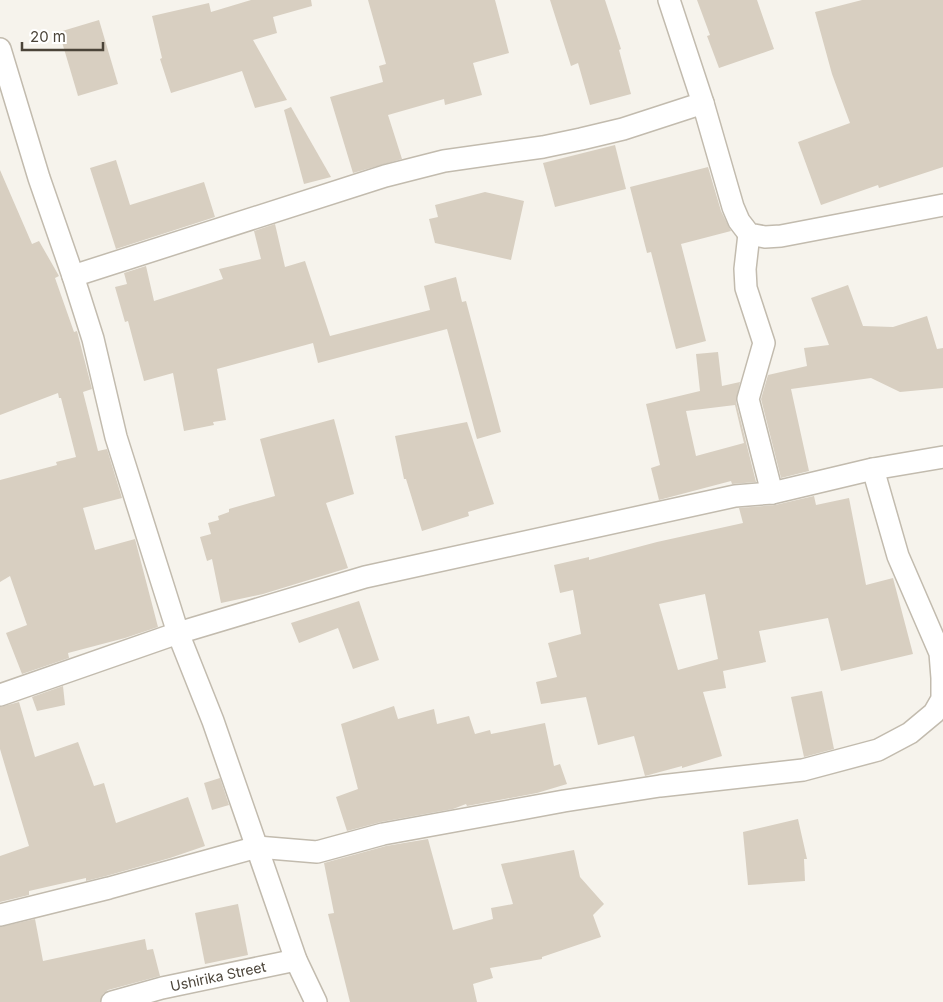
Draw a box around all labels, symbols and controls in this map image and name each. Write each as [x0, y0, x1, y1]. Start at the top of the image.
scale bar [22, 20, 104, 52]
text: 20 m [30, 27, 66, 46]
street label: Ushirika Street [169, 957, 268, 994]

